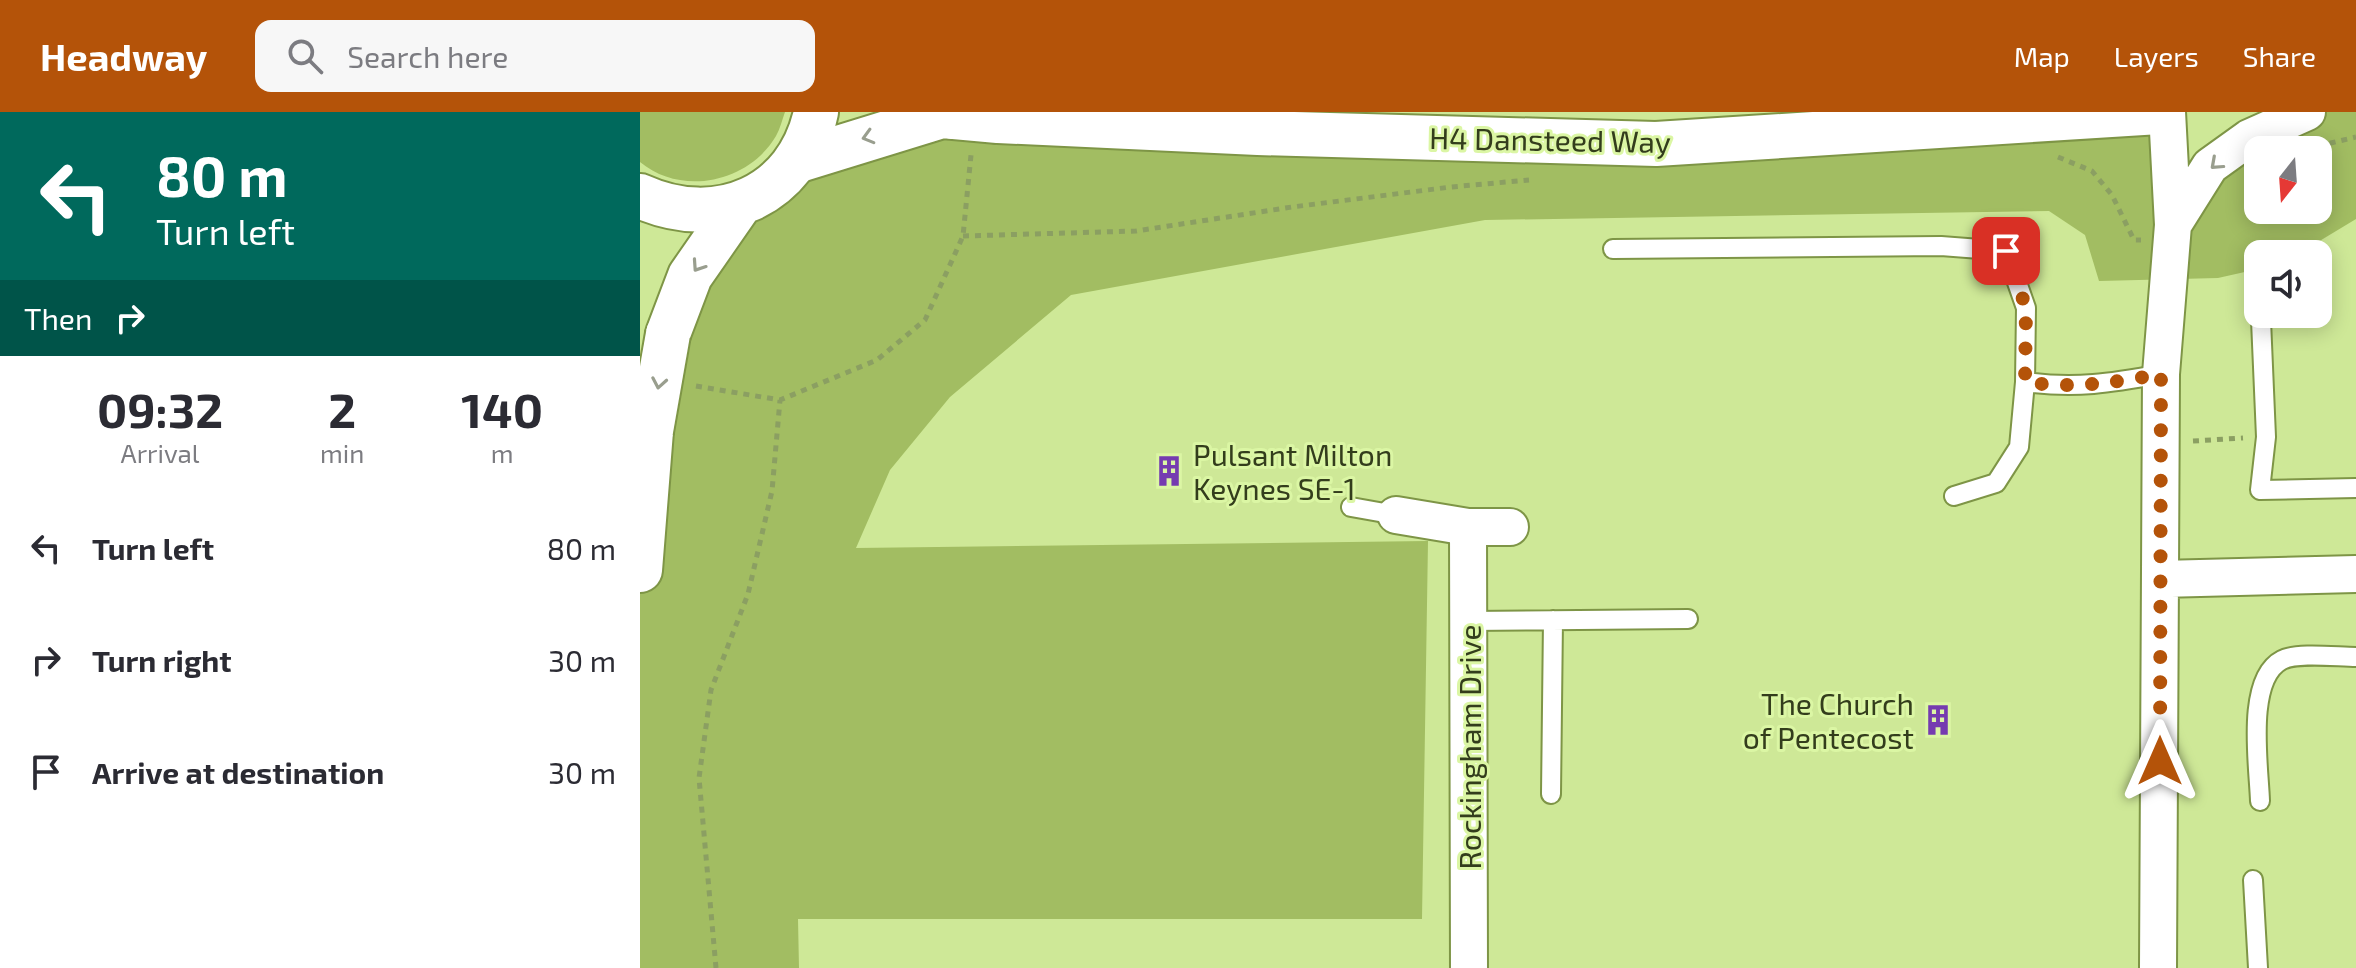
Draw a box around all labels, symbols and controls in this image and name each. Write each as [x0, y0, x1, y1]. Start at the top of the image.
search box [255, 20, 815, 92]
text: Headway [40, 33, 207, 79]
icon: search [283, 34, 327, 78]
text: Search here [347, 38, 508, 74]
text: Map [2014, 39, 2070, 73]
text: Layers [2114, 39, 2199, 73]
text: Share [2243, 39, 2316, 73]
street label: H4 Dansteed Way [1429, 119, 1671, 159]
one-way arrow [862, 128, 876, 144]
north arrow [2244, 136, 2332, 224]
map controls [2244, 136, 2332, 328]
text: 80 m [156, 141, 288, 208]
icon: left [24, 144, 128, 248]
one-way arrow [2211, 155, 2225, 169]
text: Turn left [156, 209, 295, 252]
pin [1972, 217, 2040, 285]
icon: arrive [1984, 229, 2028, 273]
button: sound [2244, 240, 2332, 328]
one-way arrow [693, 257, 708, 272]
icon: right [108, 296, 152, 340]
text: Then [24, 300, 92, 336]
one-way arrow [652, 376, 669, 390]
text: 09:32 [97, 380, 223, 438]
text: 2 [328, 380, 356, 438]
text: 140 [461, 380, 543, 438]
place label: Pulsant Milton Keynes SE-1 [1193, 436, 1392, 506]
text: Arrival [120, 437, 200, 468]
text: min [320, 437, 364, 468]
text: m [491, 437, 514, 468]
building icon: Pulsant Milton Keynes SE-1 [1152, 454, 1186, 488]
icon: left [24, 526, 68, 570]
text: Turn left [92, 530, 214, 566]
text: 80 m [547, 530, 616, 566]
street label: Rockingham Drive [1451, 624, 1487, 870]
icon: right [24, 638, 68, 682]
text: Turn right [92, 642, 232, 678]
text: 30 m [548, 642, 616, 678]
place label: The Church of Pentecost [1743, 685, 1914, 755]
building icon: The Church of Pentecost [1921, 703, 1955, 737]
position arrow [2118, 719, 2202, 803]
icon: arrive [24, 750, 68, 794]
text: Arrive at destination [92, 754, 384, 790]
text: 30 m [548, 754, 616, 790]

